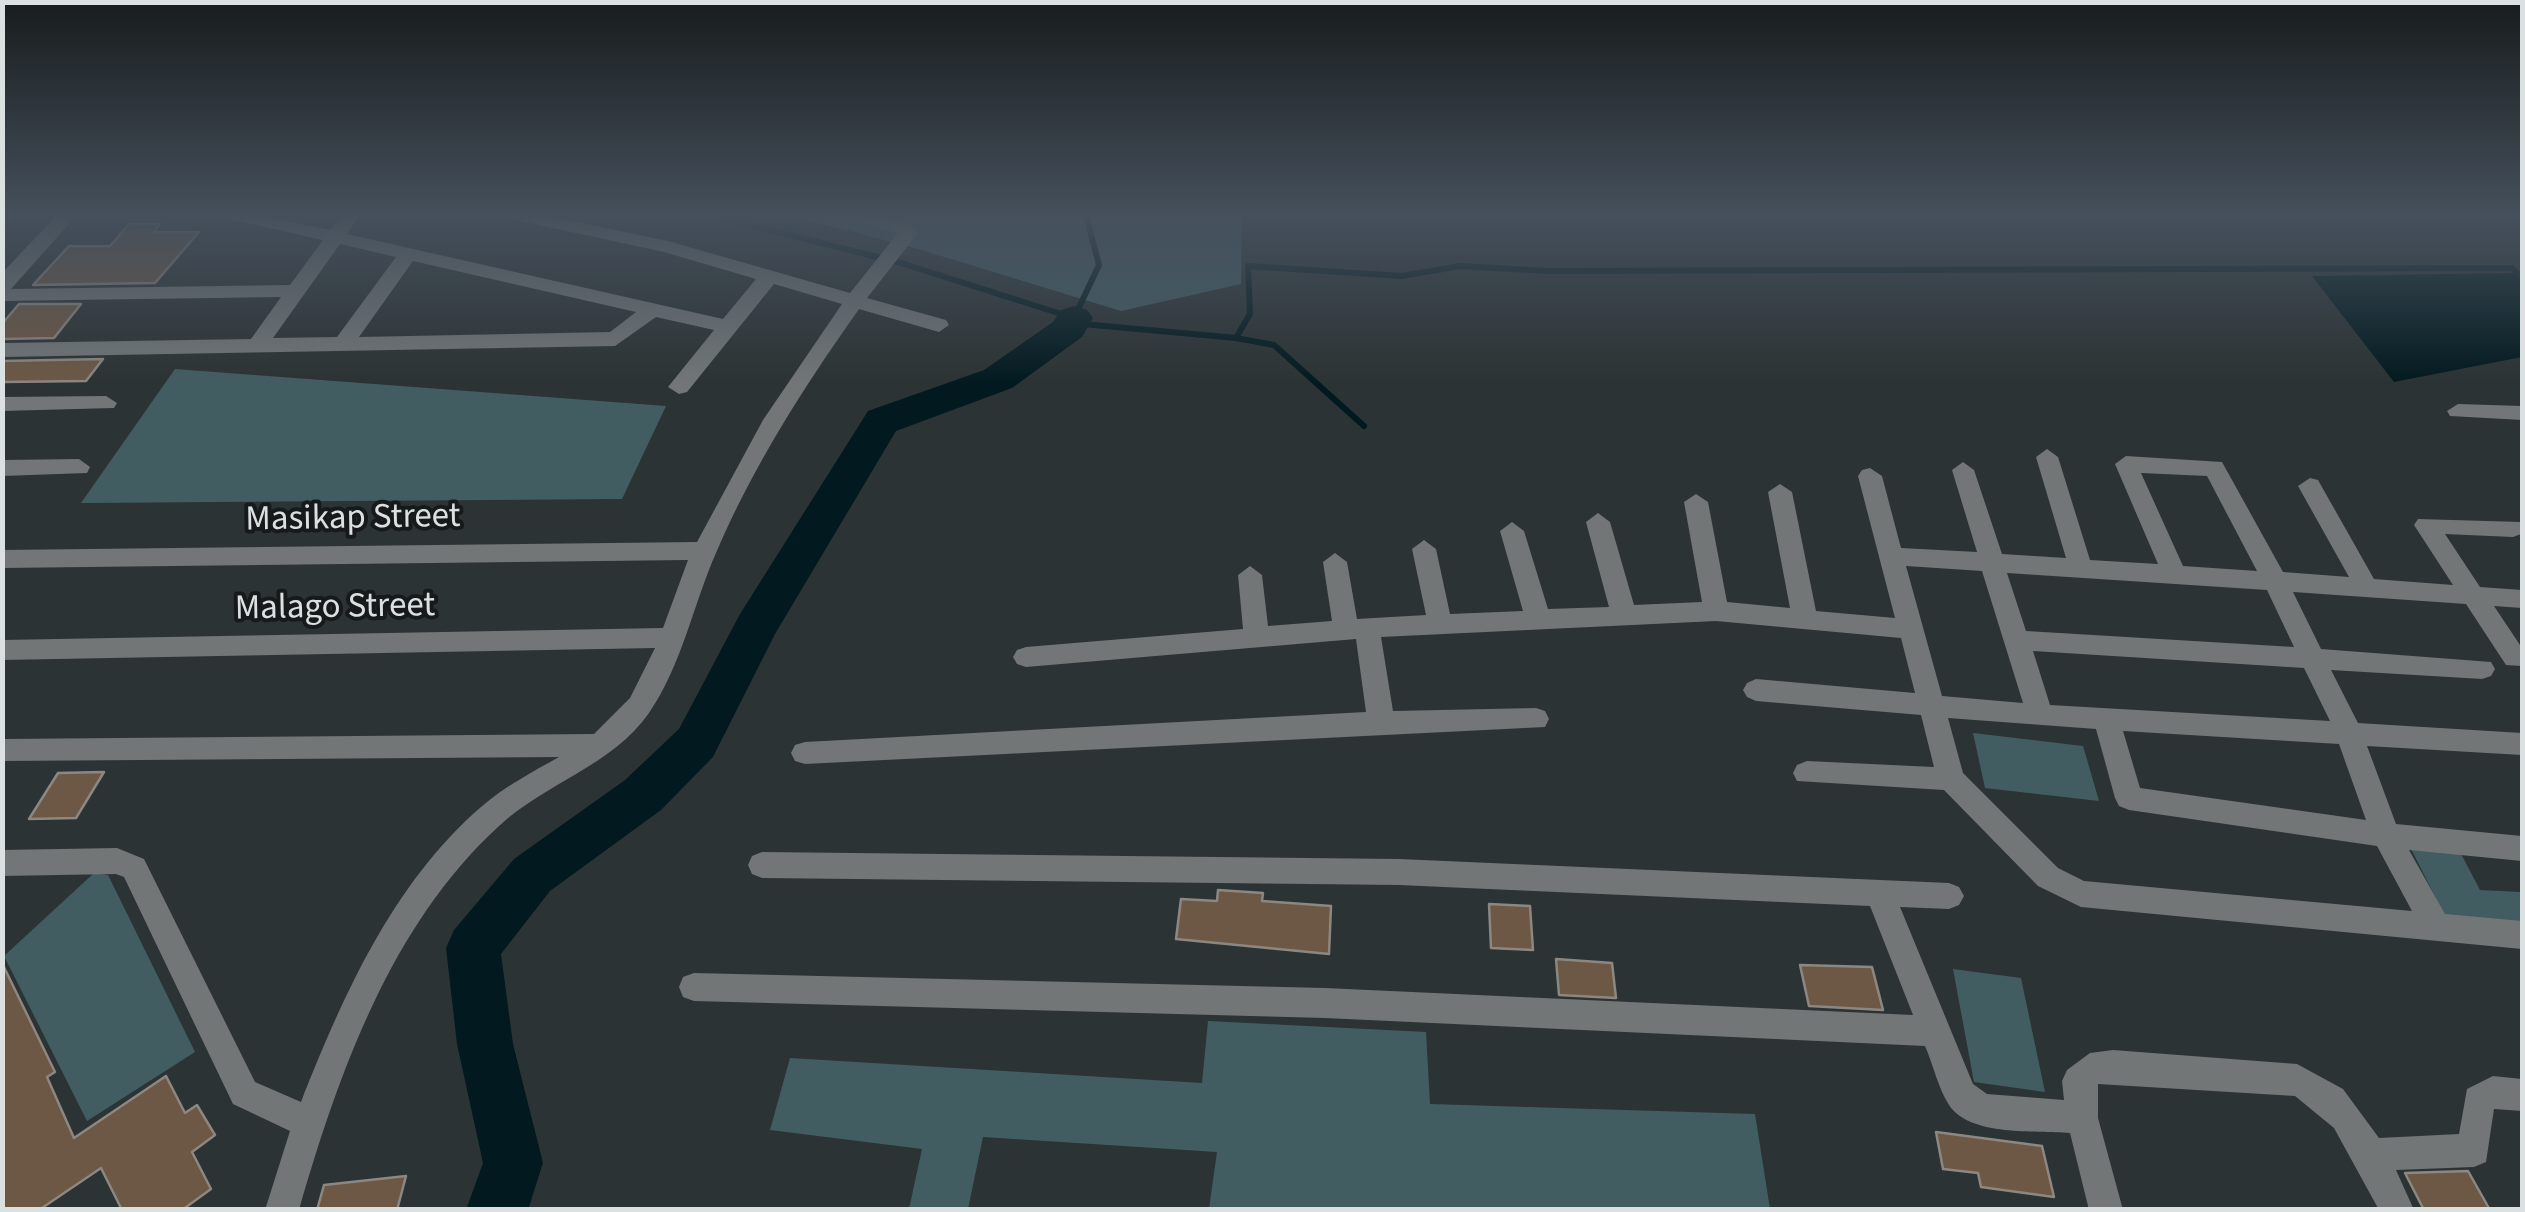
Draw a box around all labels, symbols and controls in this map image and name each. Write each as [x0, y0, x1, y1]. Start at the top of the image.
street label: Masikap Street [245, 497, 461, 543]
street label: Malago Street [234, 586, 436, 632]

